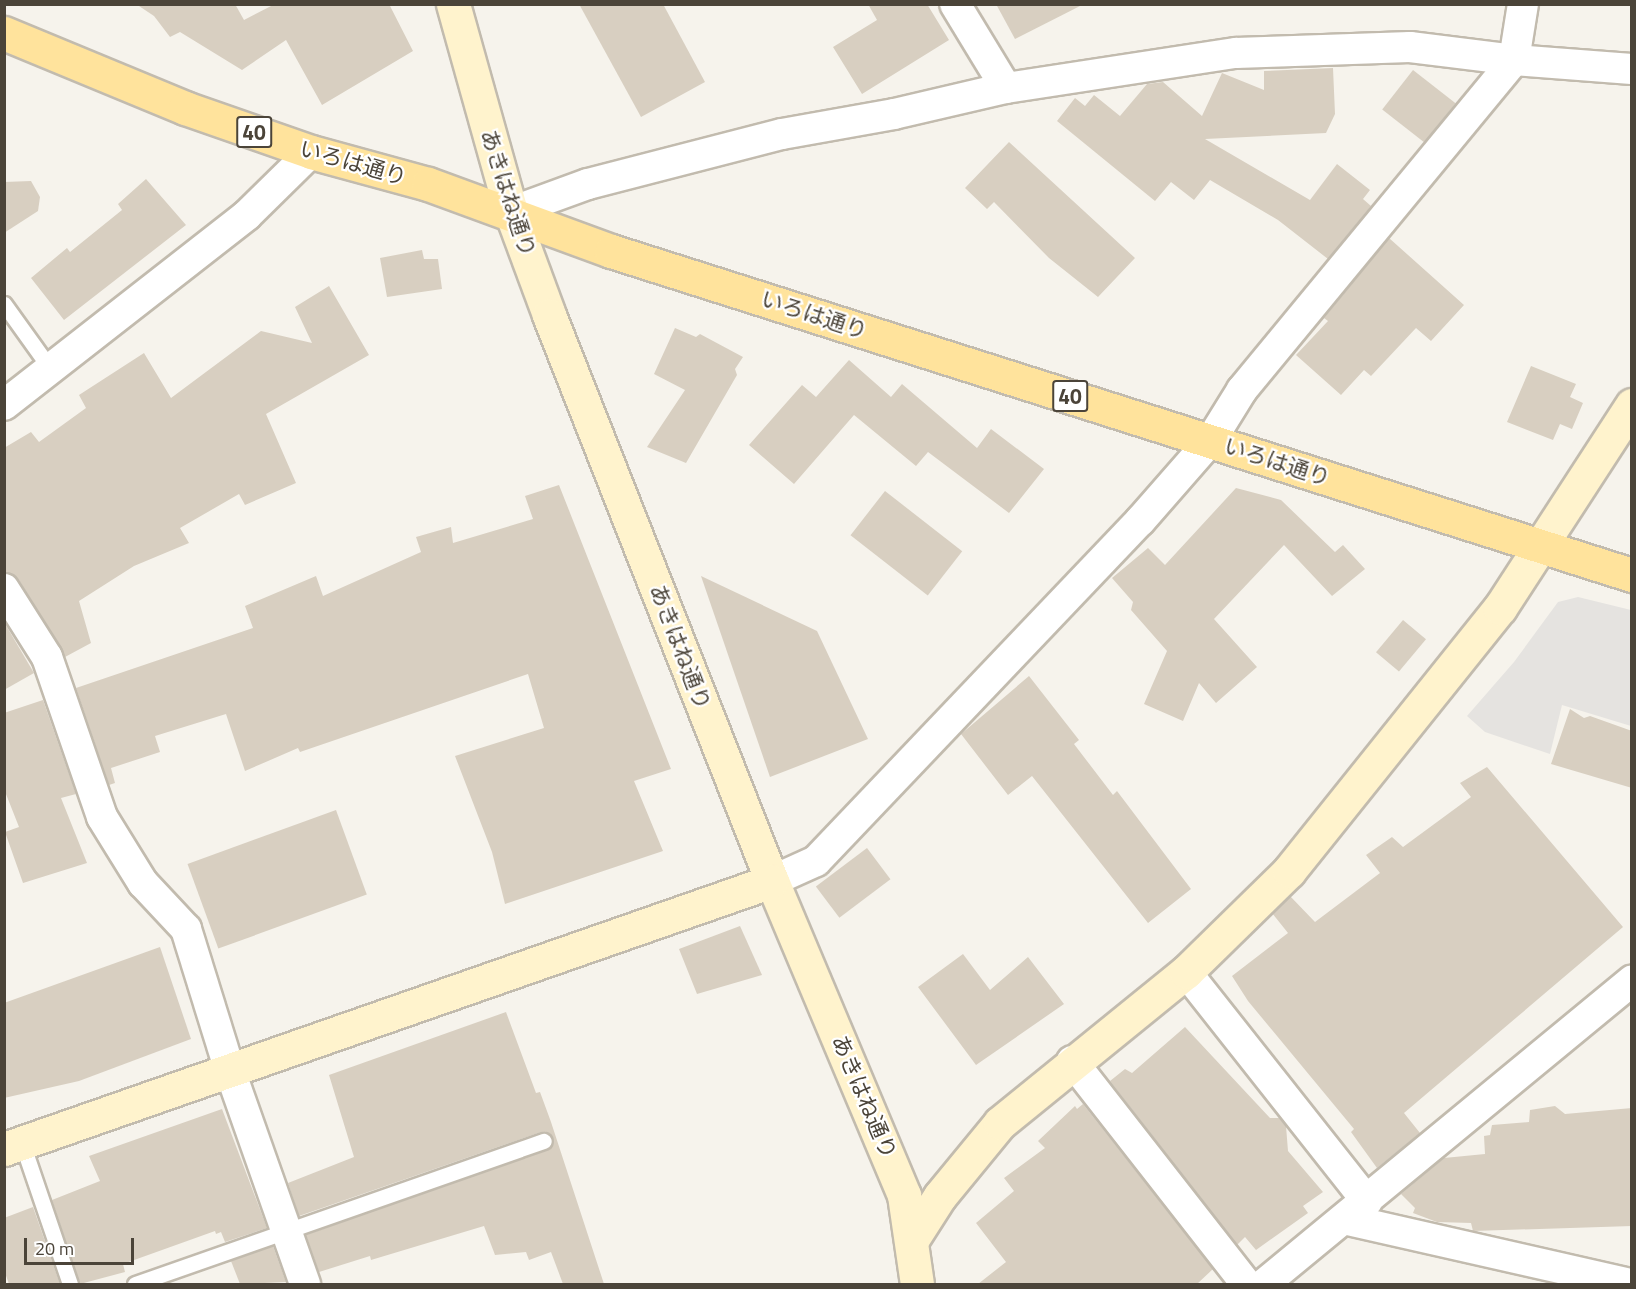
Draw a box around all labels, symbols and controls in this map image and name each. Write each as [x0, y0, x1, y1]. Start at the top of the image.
road number: 40 [236, 114, 272, 150]
street label: あきはね通り [475, 126, 541, 260]
street label: いろは通り [296, 135, 410, 191]
street label: いろは通り [758, 285, 870, 345]
road number: 40 [1052, 378, 1088, 414]
street label: いろは通り [1221, 432, 1333, 492]
street label: あきはね通り [644, 581, 716, 713]
street label: あきはね通り [826, 1031, 902, 1163]
scale bar [27, 1226, 136, 1264]
text: 20 m [35, 1235, 74, 1262]

